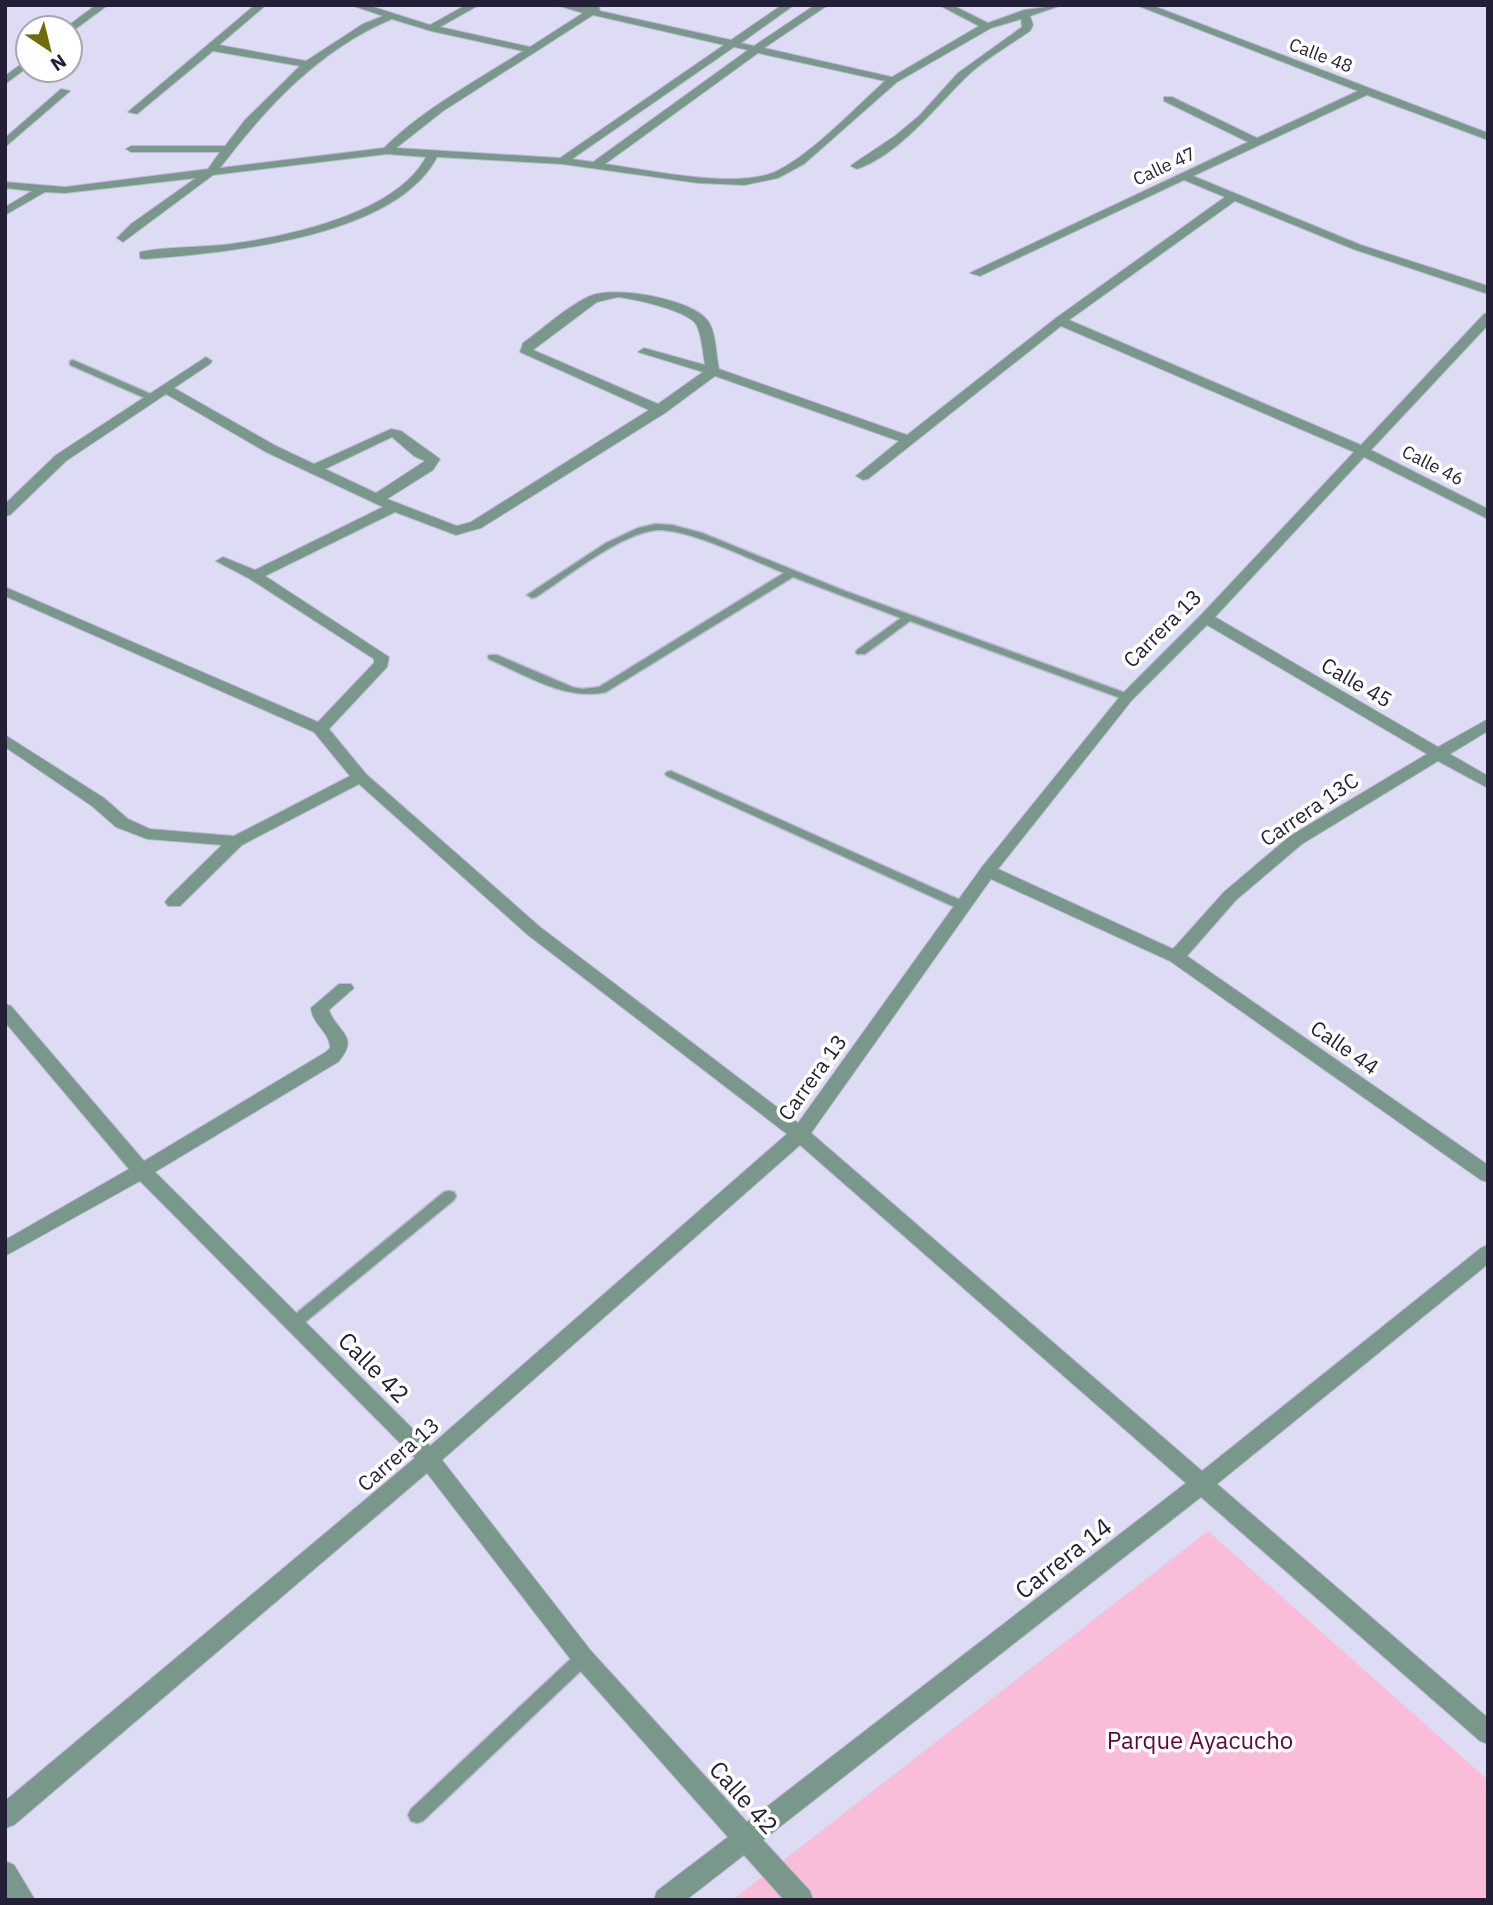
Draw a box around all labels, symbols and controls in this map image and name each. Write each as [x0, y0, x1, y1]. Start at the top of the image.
north arrow [14, 14, 84, 84]
street label: Calle 48 [1286, 32, 1356, 78]
text: N [46, 49, 71, 77]
street label: Calle 47 [1129, 142, 1199, 190]
street label: Calle 46 [1398, 440, 1468, 490]
street label: Carrera 13 [1117, 583, 1207, 673]
street label: Calle 45 [1317, 651, 1397, 713]
street label: Carrera 13C [1254, 766, 1364, 852]
street label: Calle 44 [1305, 1013, 1385, 1081]
street label: Carrera 13 [771, 1028, 853, 1126]
street label: Calle 42 [331, 1324, 417, 1410]
street label: Carrera 13 [351, 1411, 445, 1497]
street label: Carrera 14 [1008, 1510, 1118, 1606]
park label: Parque Ayacucho [1107, 1724, 1293, 1756]
street label: Calle 42 [703, 1753, 785, 1841]

